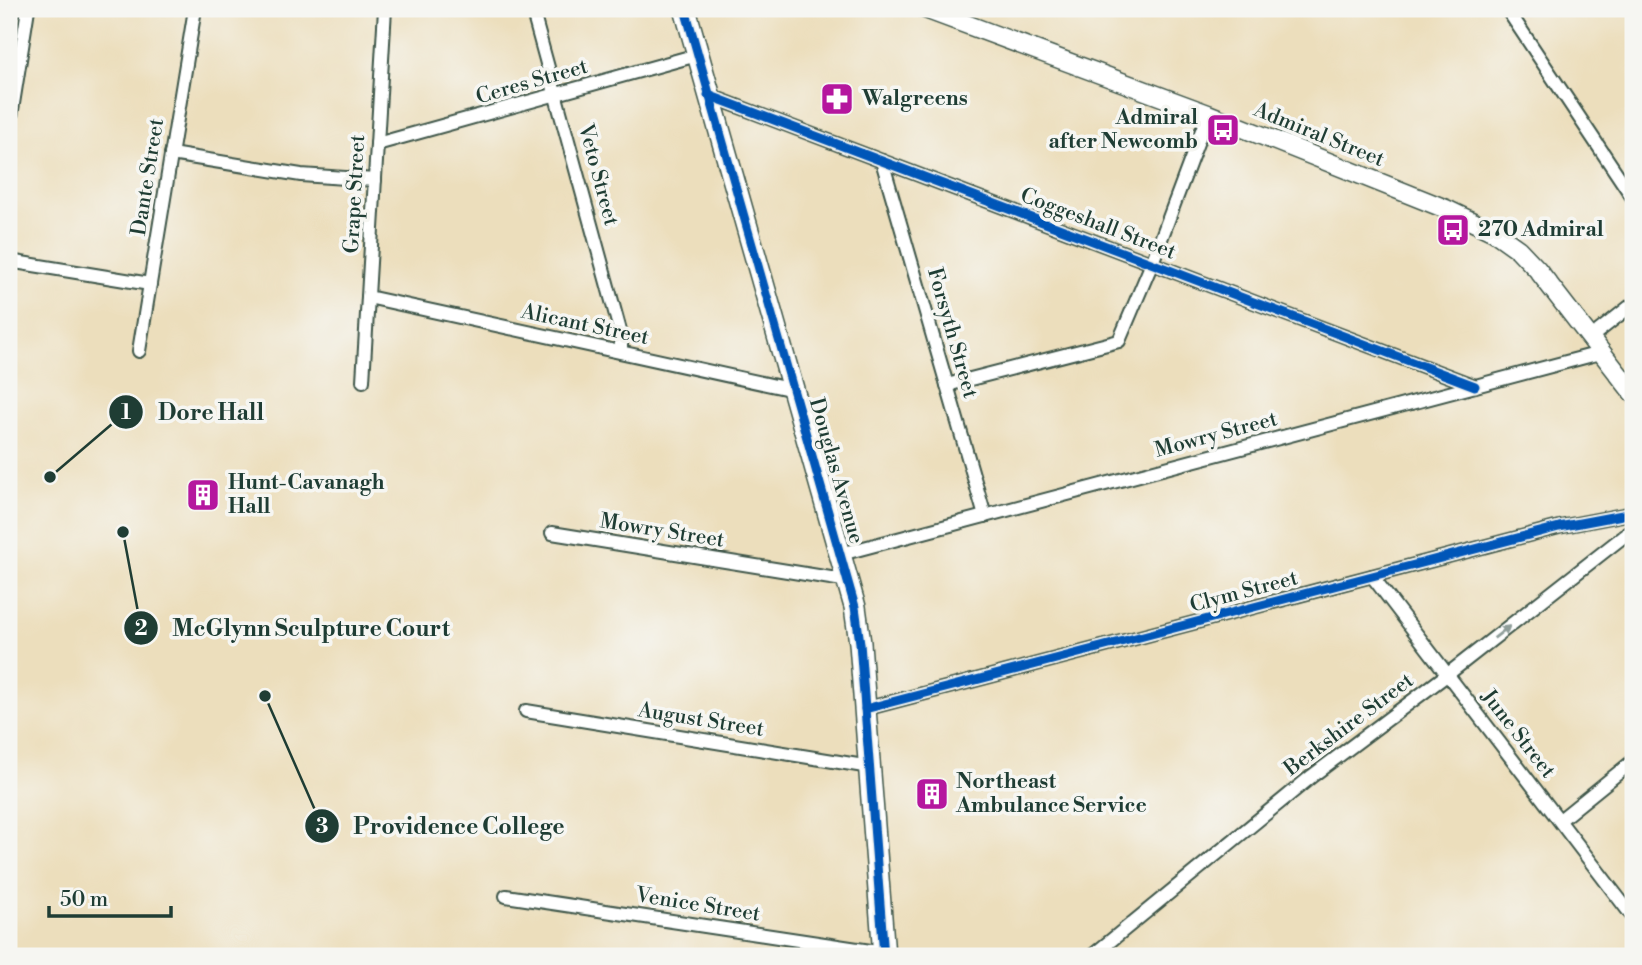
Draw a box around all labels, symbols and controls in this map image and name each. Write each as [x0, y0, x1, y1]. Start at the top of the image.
street label: Ceres Street [473, 53, 591, 110]
pharmacy icon: Walgreens [818, 80, 856, 118]
place label: Walgreens [861, 86, 968, 112]
street label: Admiral Street [1249, 97, 1389, 173]
place label: Admiral after Newcomb [1049, 105, 1198, 155]
bus stop icon: Admiral after Newcomb [1204, 111, 1242, 149]
street label: Dante Street [126, 116, 170, 238]
street label: Veto Street [572, 120, 624, 229]
street label: Grape Street [339, 133, 371, 254]
street label: Coggeshall Street [1017, 182, 1180, 266]
bus stop icon: 270 Admiral [1434, 211, 1472, 249]
place label: 270 Admiral [1478, 217, 1604, 243]
street label: Forsyth Street [921, 265, 983, 402]
street label: Alicant Street [518, 299, 652, 351]
callout: Dore Hall [109, 390, 278, 434]
street label: Douglas Avenue [803, 395, 869, 547]
text: Dore Hall [158, 399, 264, 427]
text: 1 [121, 400, 131, 426]
street label: Mowry Street [1152, 406, 1281, 464]
place label: Hunt-Cavanagh Hall [228, 470, 384, 520]
building icon: Hunt-Cavanagh Hall [184, 476, 222, 514]
street label: Mowry Street [598, 508, 727, 554]
street label: Clym Street [1187, 565, 1301, 619]
callout: McGlynn Sculpture Court [123, 606, 464, 650]
text: McGlynn Sculpture Court [172, 615, 451, 643]
text: 2 [134, 616, 148, 642]
one-way arrow [1492, 625, 1510, 640]
street label: Berkshire Street [1278, 667, 1419, 783]
street label: June Street [1475, 684, 1561, 784]
street label: August Street [635, 697, 766, 743]
place label: Northeast Ambulance Service [955, 769, 1147, 819]
building icon: Northeast Ambulance Service [913, 775, 951, 813]
callout: Providence College [305, 804, 579, 848]
text: Providence College [353, 813, 565, 841]
text: 3 [316, 814, 328, 840]
scale bar [49, 874, 172, 918]
street label: Venice Street [633, 882, 763, 928]
text: 50 m [60, 887, 108, 913]

